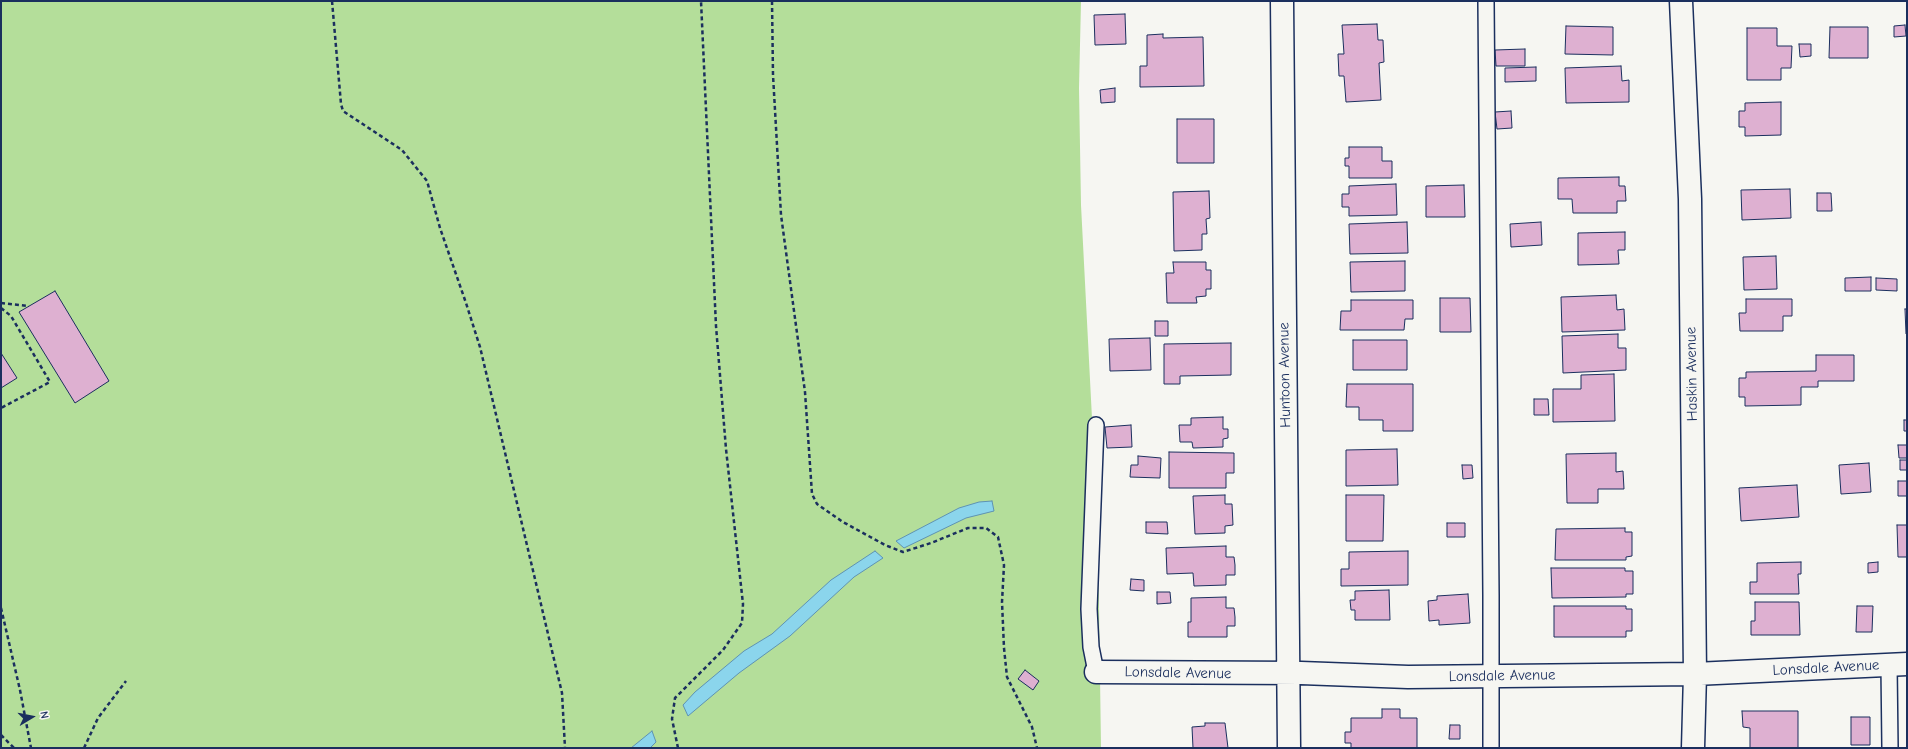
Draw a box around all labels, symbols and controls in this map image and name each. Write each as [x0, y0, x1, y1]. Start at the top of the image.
street label: Huntoon Avenue [1275, 322, 1295, 428]
street label: Haskin Avenue [1682, 327, 1702, 421]
street label: Lonsdale Avenue [1772, 656, 1880, 680]
street label: Lonsdale Avenue [1124, 663, 1232, 683]
street label: Lonsdale Avenue [1448, 666, 1556, 686]
north arrow [12, 697, 52, 737]
text: N [37, 710, 51, 719]

